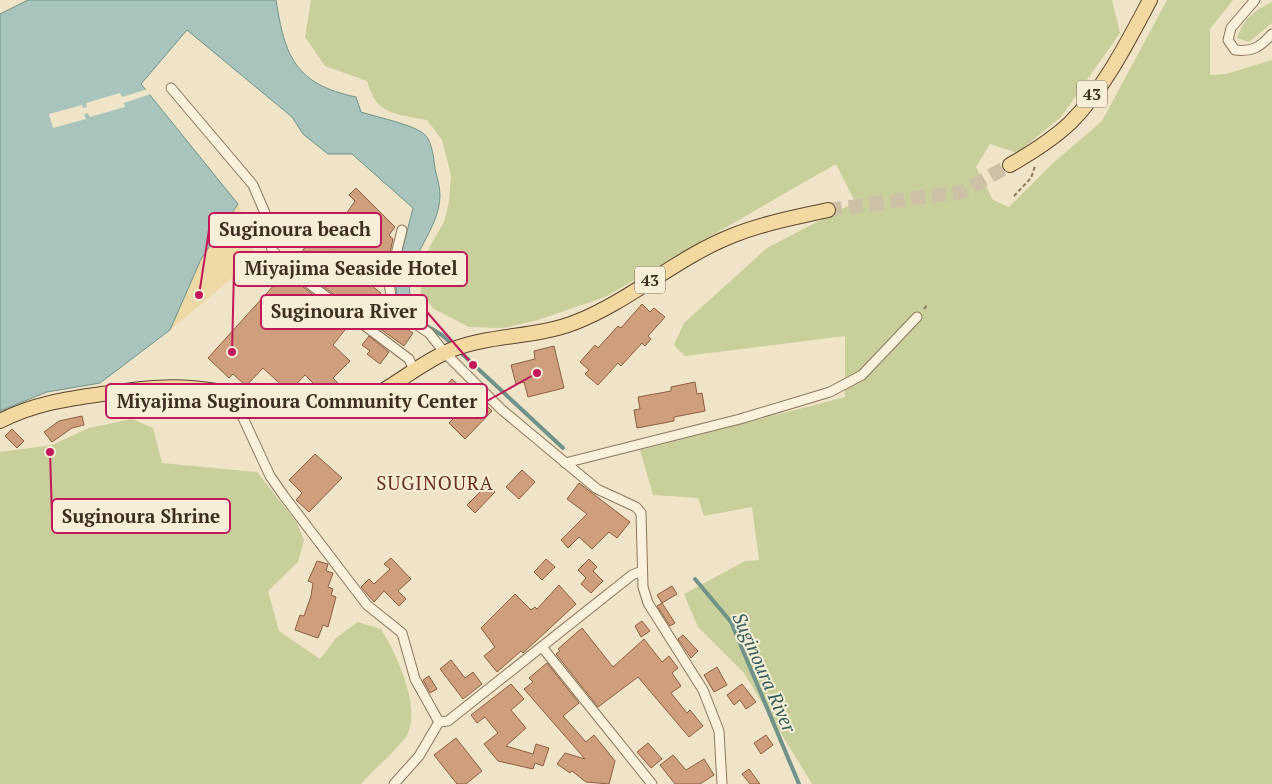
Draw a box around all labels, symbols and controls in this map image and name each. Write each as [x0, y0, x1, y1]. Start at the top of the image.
road number: 43 [1077, 80, 1107, 108]
callout: Suginoura beach [209, 213, 381, 247]
text: Suginoura beach [219, 216, 371, 241]
callout: Miyajima Seaside Hotel [234, 252, 467, 286]
text: Miyajima Seaside Hotel [244, 255, 458, 280]
road number: 43 [635, 266, 665, 294]
callout: Suginoura River [261, 295, 427, 329]
text: Suginoura River [271, 298, 418, 323]
callout: Miyajima Suginoura Community Center [106, 384, 487, 418]
text: Miyajima Suginoura Community Center [117, 388, 478, 413]
district label: SUGINOURA [376, 470, 494, 495]
callout: Suginoura Shrine [52, 499, 230, 533]
text: Suginoura Shrine [62, 503, 220, 528]
water label: Suginoura River [727, 608, 803, 737]

